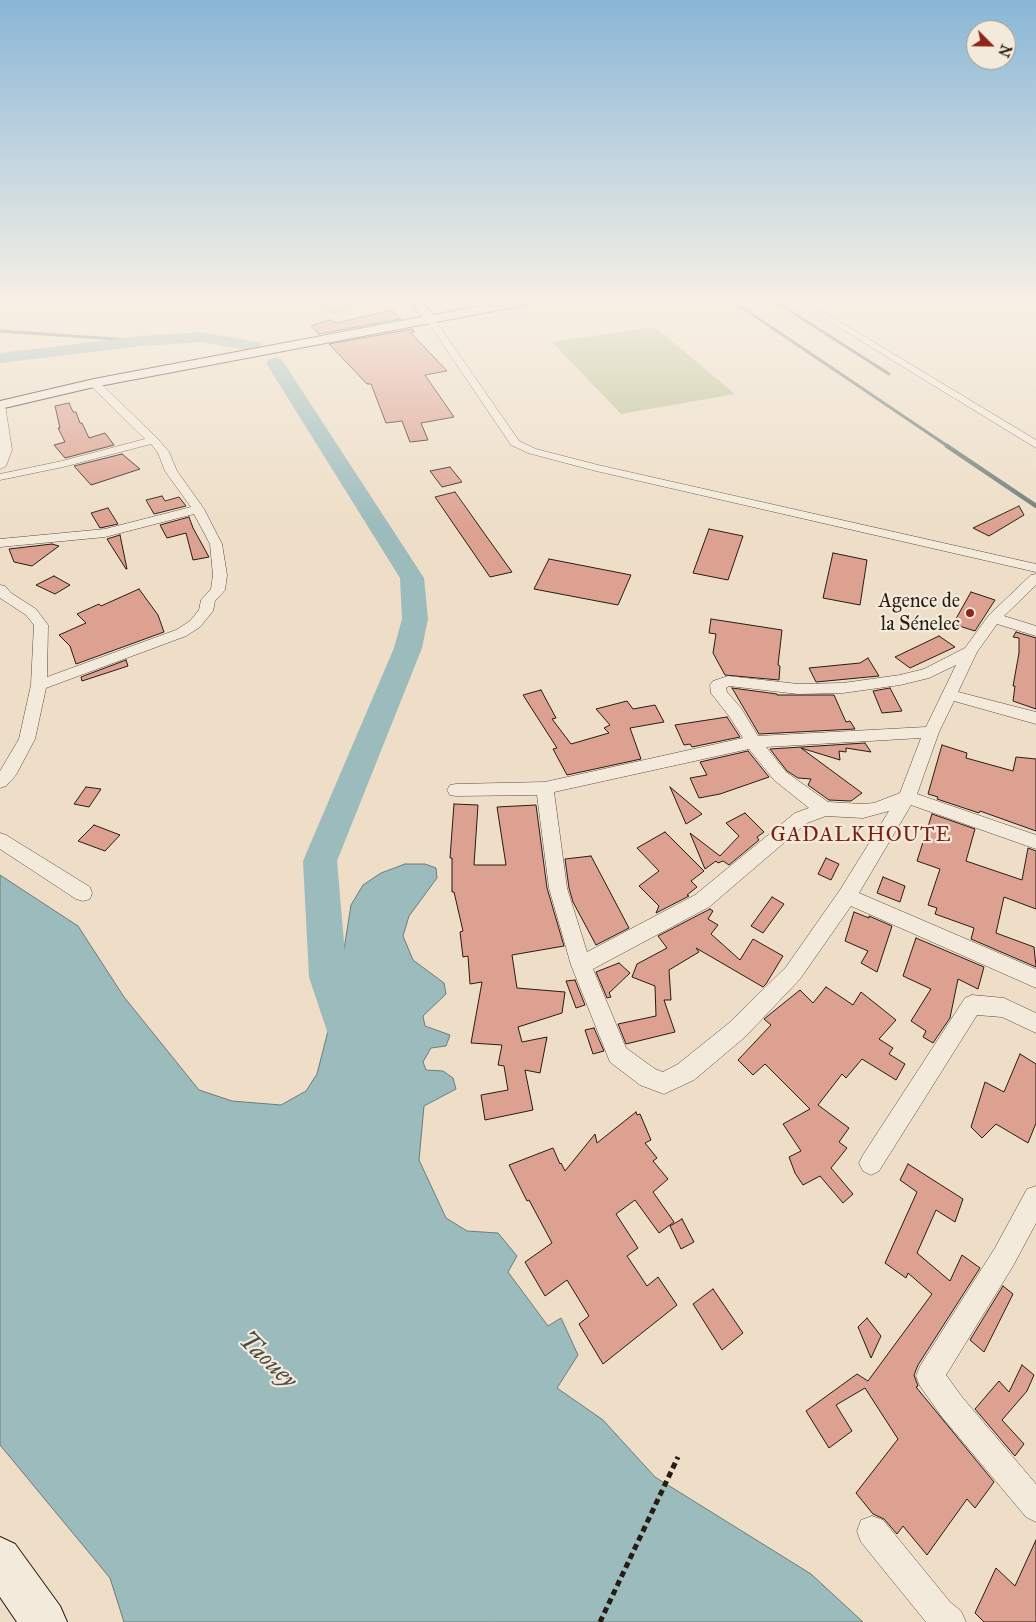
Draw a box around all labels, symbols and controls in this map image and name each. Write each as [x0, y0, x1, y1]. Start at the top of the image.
north arrow [966, 20, 1016, 70]
text: N [994, 42, 1014, 59]
place label: Agence de la Sénelec [879, 590, 960, 637]
marker: Agence de la Sénelec [964, 607, 976, 619]
district label: GADALKHOUTE [769, 823, 953, 849]
water label: Taouey [232, 1326, 302, 1396]

